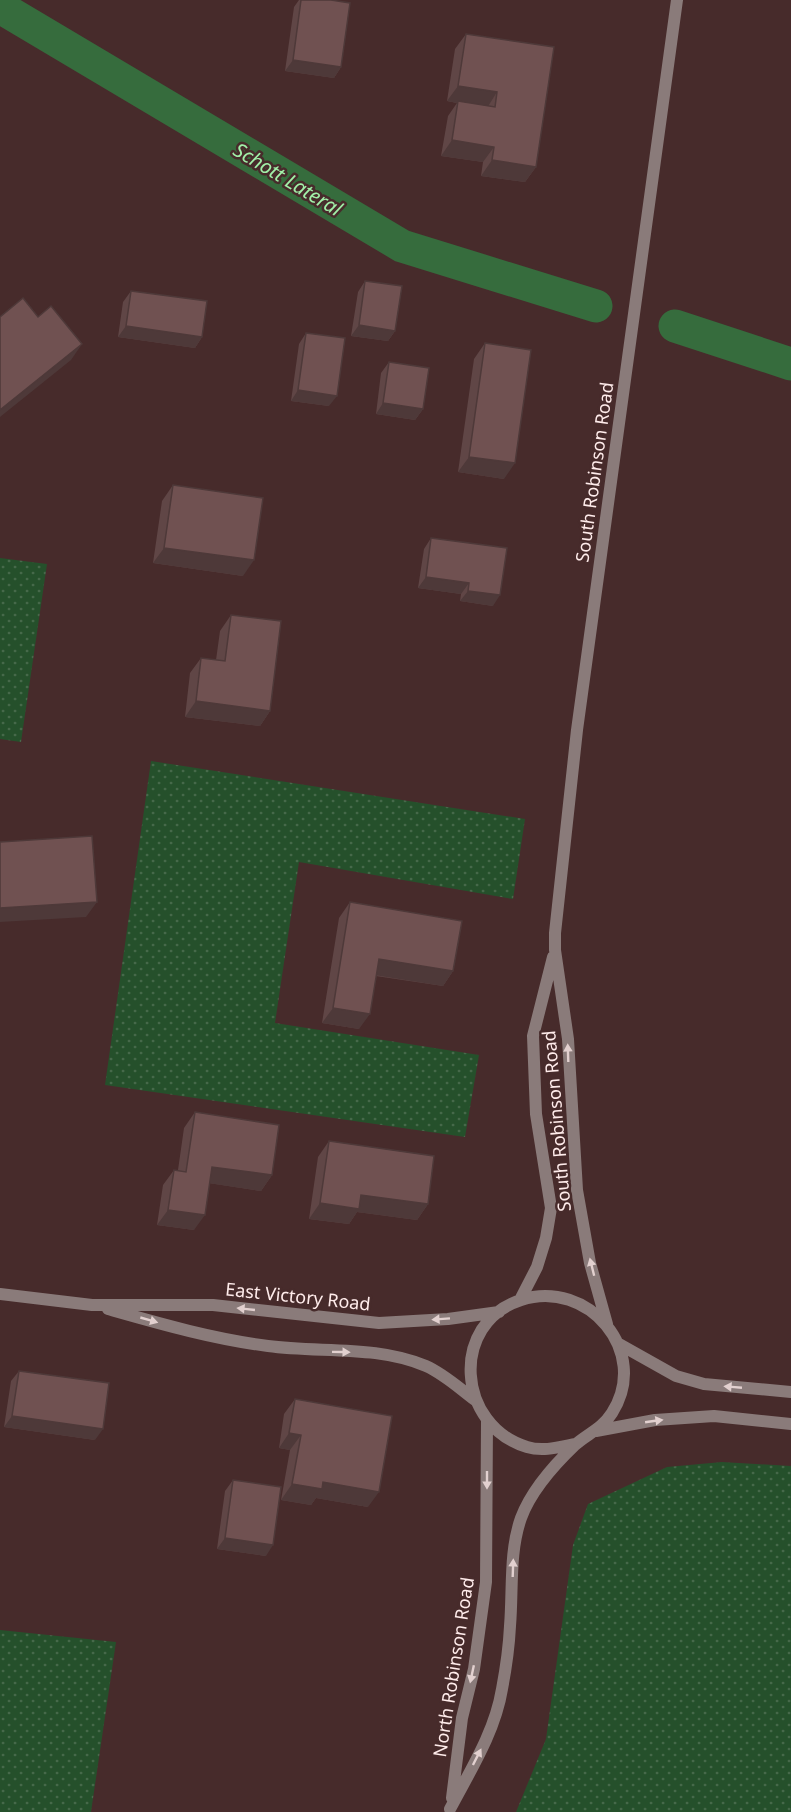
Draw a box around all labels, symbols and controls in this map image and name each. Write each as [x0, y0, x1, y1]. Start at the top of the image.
water label: Schott Lateral [229, 136, 348, 222]
street label: South Robinson Road [569, 380, 619, 564]
street label: South Robinson Road [536, 1029, 576, 1213]
one-way arrow [564, 1043, 573, 1062]
one-way arrow [586, 1258, 596, 1276]
street label: East Victory Road [224, 1276, 372, 1316]
one-way arrow [237, 1304, 256, 1313]
one-way arrow [431, 1314, 450, 1324]
one-way arrow [140, 1316, 158, 1326]
one-way arrow [331, 1347, 350, 1356]
one-way arrow [723, 1382, 742, 1392]
one-way arrow [645, 1416, 664, 1425]
one-way arrow [482, 1470, 492, 1489]
one-way arrow [508, 1558, 517, 1577]
street label: North Robinson Road [427, 1575, 479, 1759]
one-way arrow [467, 1665, 477, 1683]
one-way arrow [471, 1748, 481, 1766]

